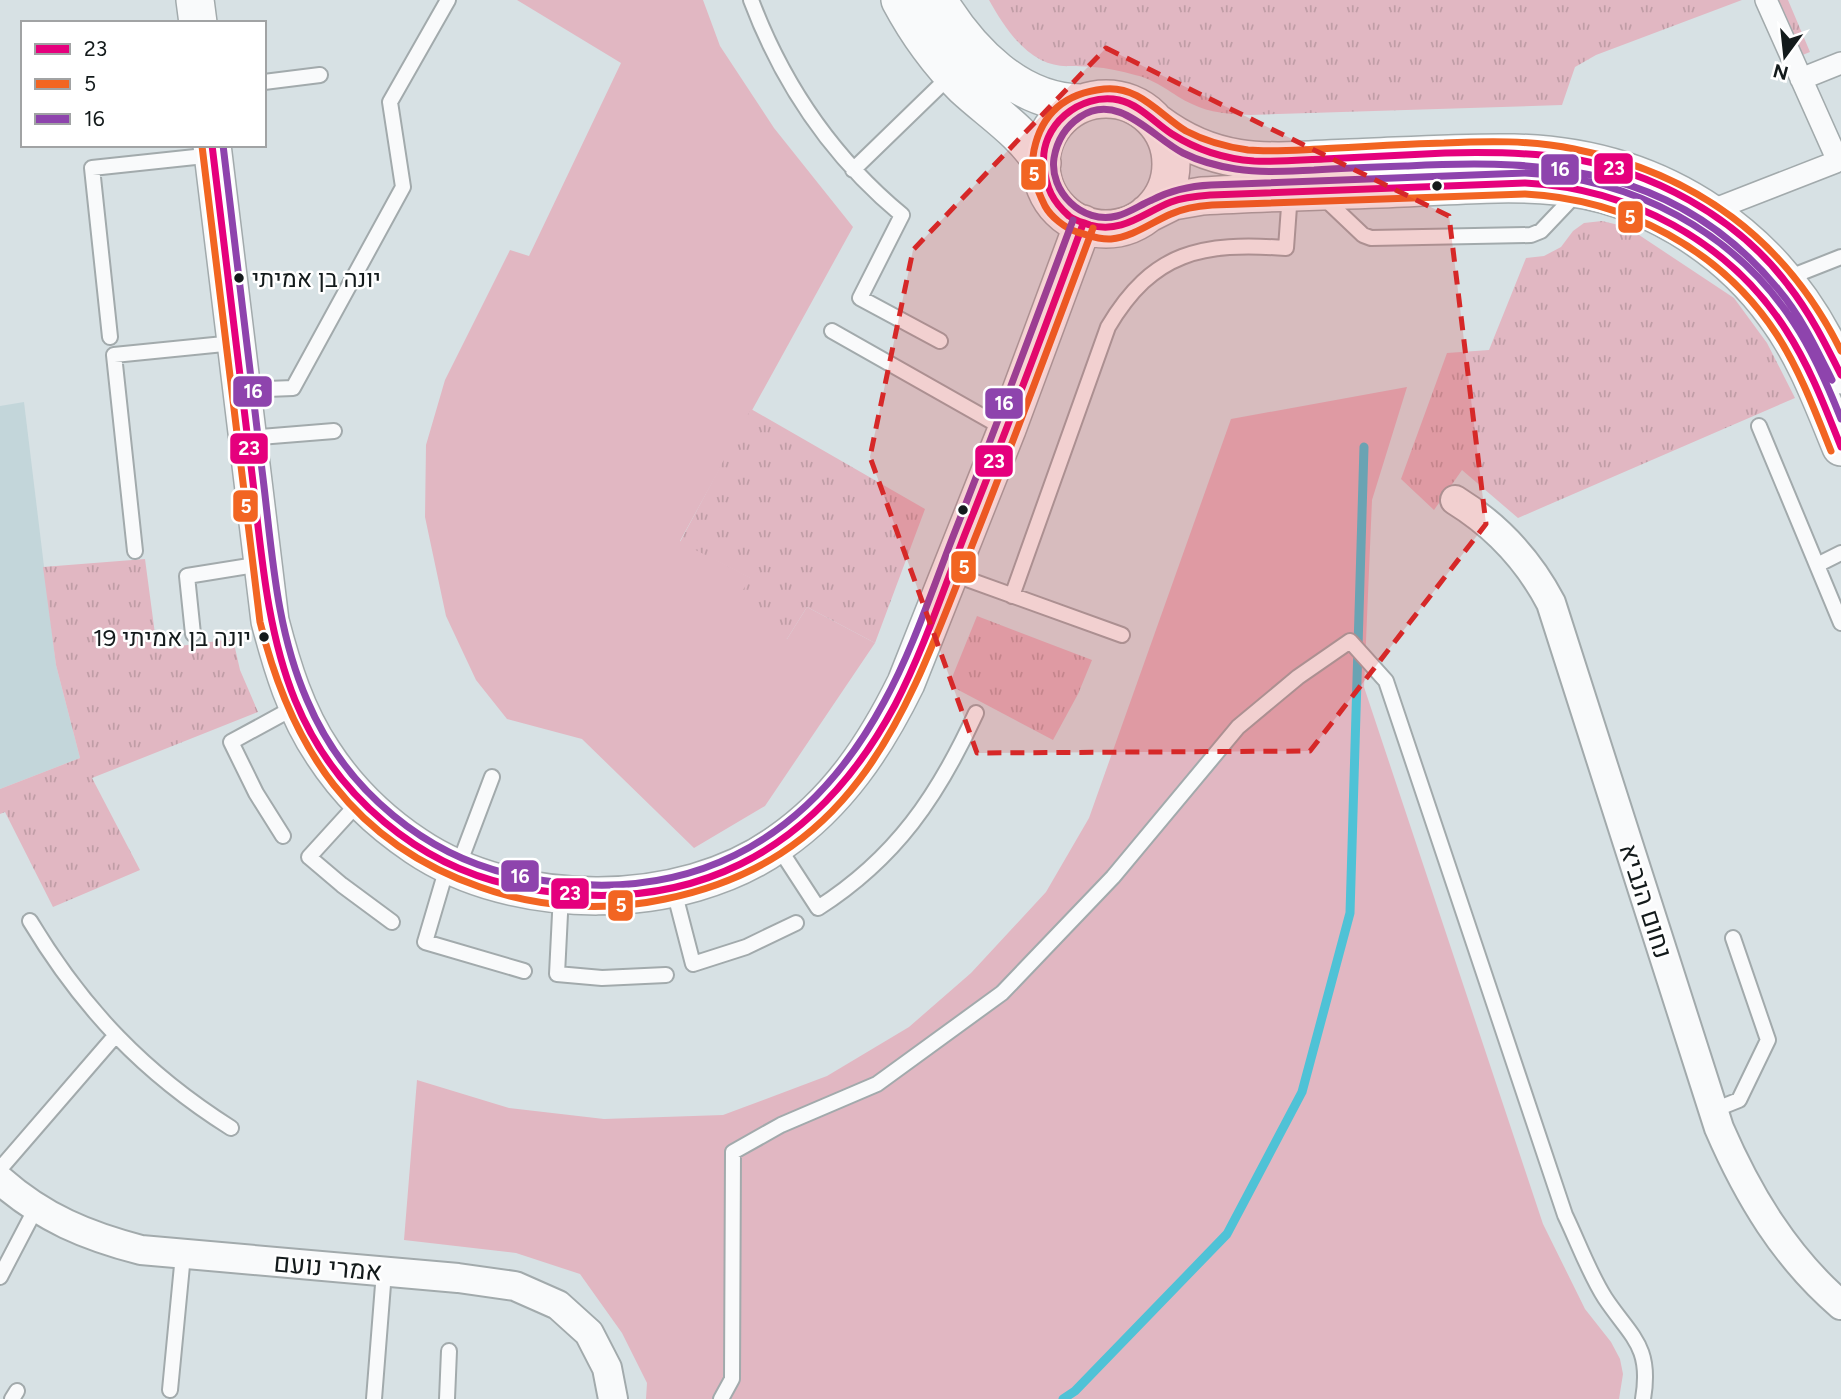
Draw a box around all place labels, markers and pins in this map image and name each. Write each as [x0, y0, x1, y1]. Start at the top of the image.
unlabelled marker [1430, 179, 1444, 193]
place label: יונה בן אמיתי [252, 264, 381, 293]
marker: יונה בן אמיתי [232, 271, 246, 285]
unlabelled marker [956, 503, 970, 517]
place label: יונה בן אמיתי 19 [93, 623, 251, 652]
marker: יונה בן אמיתי 19 [257, 630, 271, 644]

